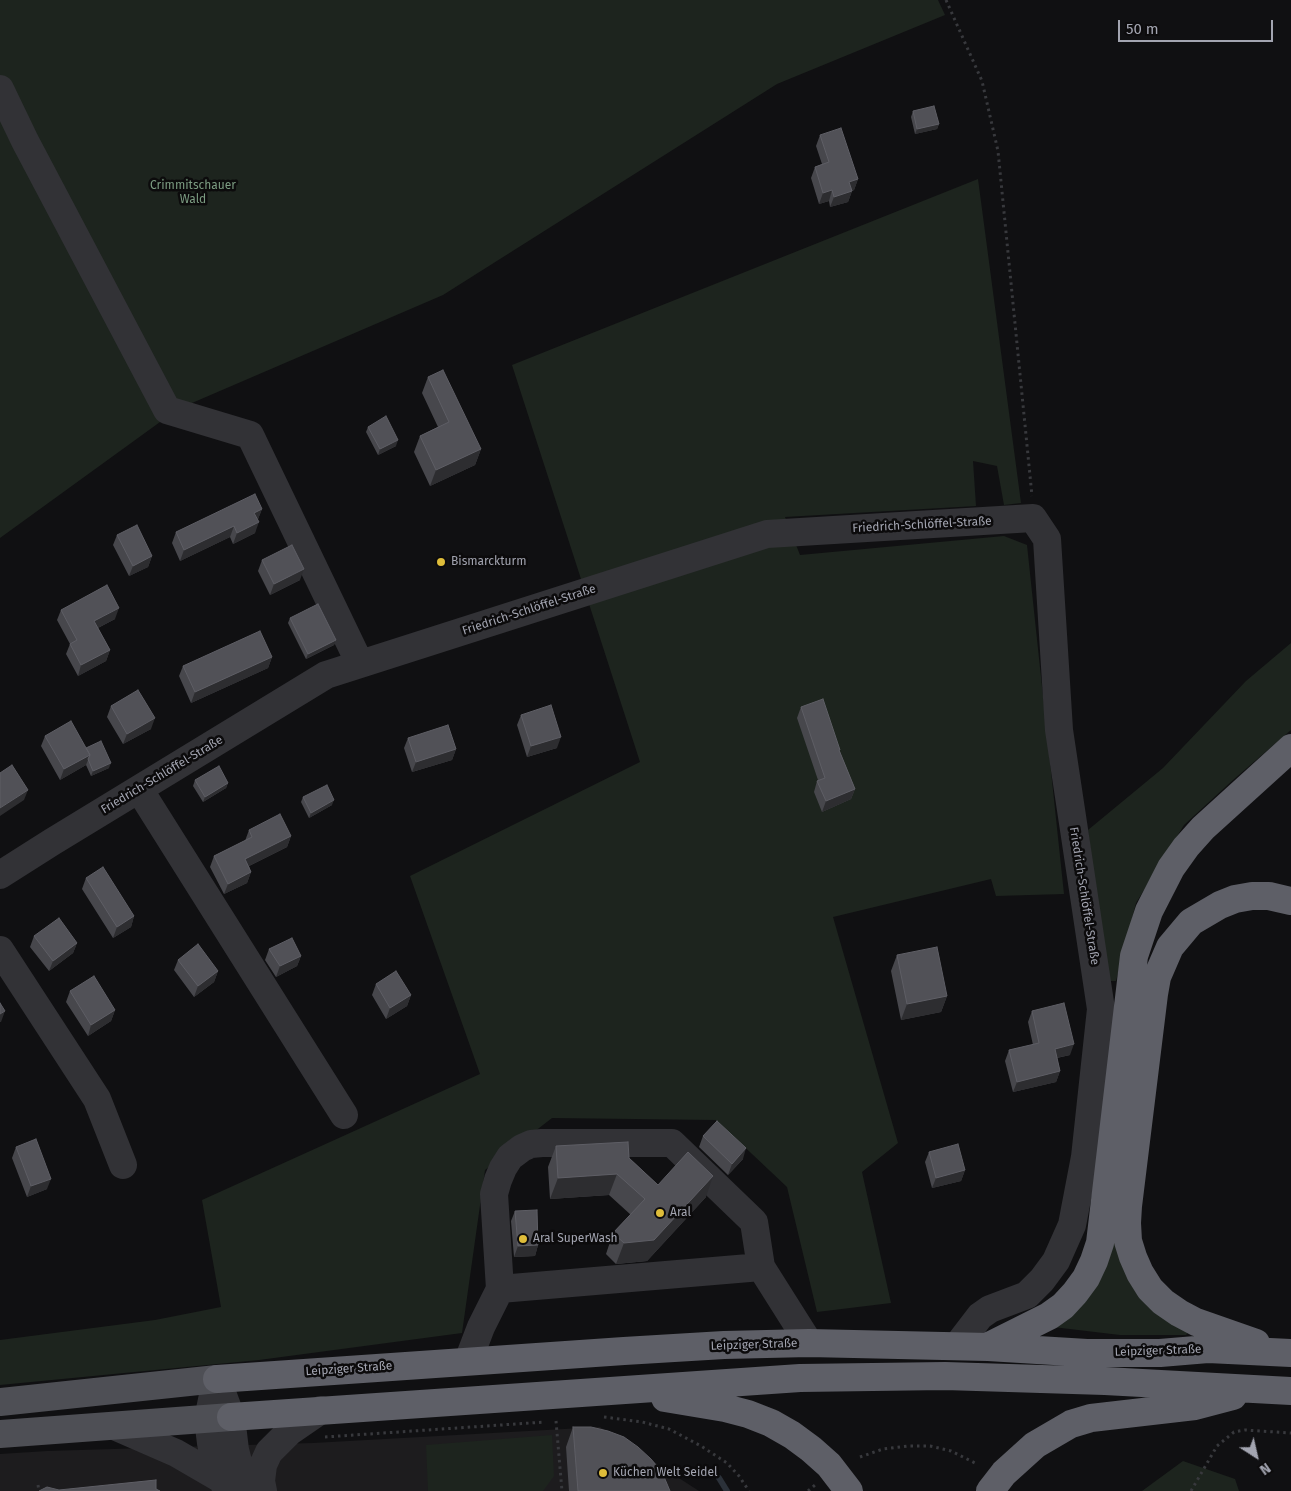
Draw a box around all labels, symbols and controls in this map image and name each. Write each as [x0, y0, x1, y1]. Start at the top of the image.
scale bar [1121, 10, 1276, 42]
text: 50 m [1126, 20, 1159, 38]
park label: Crimmitschauer Wald [150, 179, 236, 207]
street label: Friedrich-Schlöffel-Straße [852, 514, 992, 536]
place label: Bismarckturm [451, 555, 526, 569]
marker: Bismarckturm [435, 556, 447, 568]
street label: Friedrich-Schlöffel-Straße [460, 582, 598, 638]
street label: Friedrich-Schlöffel-Straße [98, 733, 226, 817]
street label: Friedrich-Schlöffel-Straße [1066, 826, 1102, 966]
place label: Aral [670, 1206, 691, 1220]
marker: Aral [654, 1207, 666, 1219]
place label: Aral SuperWash [533, 1232, 618, 1246]
marker: Aral SuperWash [517, 1233, 529, 1245]
street label: Leipziger Straße [710, 1336, 798, 1354]
street label: Leipziger Straße [1114, 1342, 1202, 1360]
street label: Leipziger Straße [305, 1359, 393, 1379]
north arrow [1231, 1431, 1281, 1481]
text: N [1256, 1459, 1274, 1478]
place label: Küchen Welt Seidel [613, 1466, 718, 1480]
marker: Küchen Welt Seidel [597, 1467, 609, 1479]

